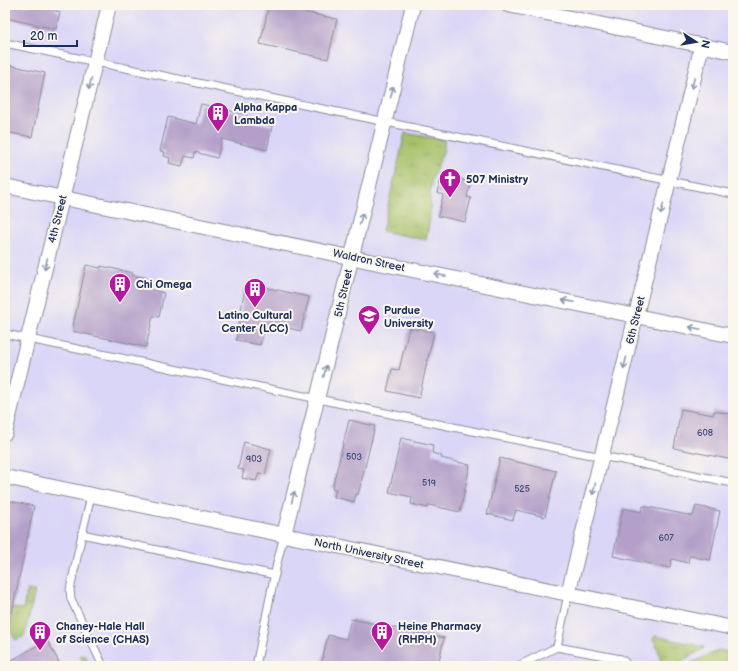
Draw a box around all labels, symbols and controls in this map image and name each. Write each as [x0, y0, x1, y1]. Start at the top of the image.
scale bar [24, 22, 77, 48]
north arrow [676, 22, 716, 62]
text: 20 m [30, 29, 57, 44]
text: N [698, 39, 713, 49]
one-way arrow [688, 76, 696, 89]
one-way arrow [86, 77, 93, 90]
one-way arrow [389, 86, 396, 99]
building icon: Alpha Kappa Lambda [205, 100, 231, 133]
place label: Alpha Kappa Lambda [233, 101, 297, 127]
church icon: 507 Ministry [437, 166, 463, 199]
place label: 507 Ministry [466, 173, 528, 186]
street label: 4th Street [45, 193, 70, 245]
one-way arrow [658, 203, 665, 216]
one-way arrow [358, 212, 366, 225]
street label: Waldron Street [332, 246, 407, 275]
one-way arrow [41, 258, 49, 271]
street label: 5th Street [332, 267, 355, 318]
one-way arrow [434, 270, 447, 278]
building icon: Chi Omega [107, 271, 133, 304]
building icon: Latino Cultural Center (LCC) [242, 276, 268, 309]
place label: Chi Omega [136, 278, 192, 291]
street label: 6th Street [623, 294, 648, 346]
one-way arrow [561, 297, 574, 305]
school or university icon: Purdue University [356, 303, 382, 336]
place label: Purdue University [384, 304, 433, 330]
place label: Latino Cultural Center (LCC) [218, 309, 292, 335]
one-way arrow [689, 323, 702, 331]
one-way arrow [620, 356, 628, 369]
one-way arrow [321, 365, 329, 378]
house number: 608 [697, 428, 713, 439]
house number: 503 [346, 452, 362, 463]
house number: 903 [246, 454, 262, 465]
house number: 519 [422, 478, 436, 489]
one-way arrow [589, 483, 597, 496]
house number: 525 [514, 484, 530, 495]
one-way arrow [290, 491, 298, 504]
house number: 607 [658, 533, 674, 544]
street label: North University Street [313, 536, 426, 572]
building icon: Chaney-Hale Hall of Science (CHAS) [27, 619, 53, 652]
building icon: Heine Pharmacy (RHPH) [369, 619, 395, 652]
place label: Chaney-Hale Hall of Science (CHAS) [56, 620, 150, 646]
place label: Heine Pharmacy (RHPH) [398, 620, 481, 646]

